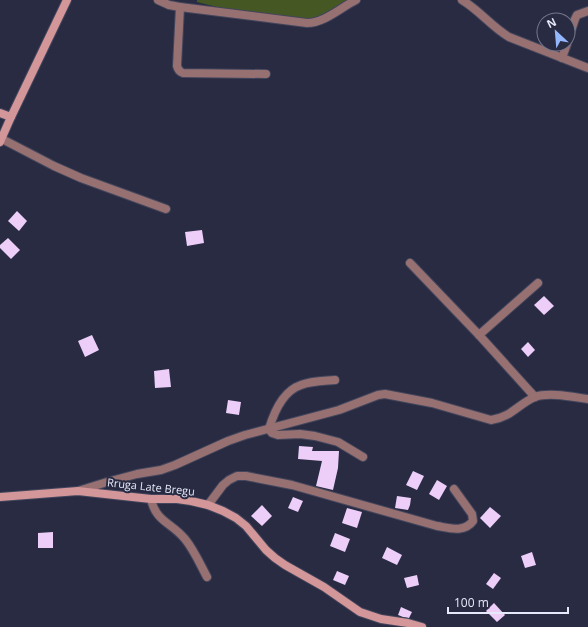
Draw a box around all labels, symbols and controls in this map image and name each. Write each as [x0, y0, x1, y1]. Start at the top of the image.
north arrow [536, 12, 576, 52]
text: N [544, 14, 559, 31]
street label: Rruga Late Bregu [106, 474, 196, 499]
scale bar [448, 589, 568, 615]
text: 100 m [454, 594, 489, 611]

